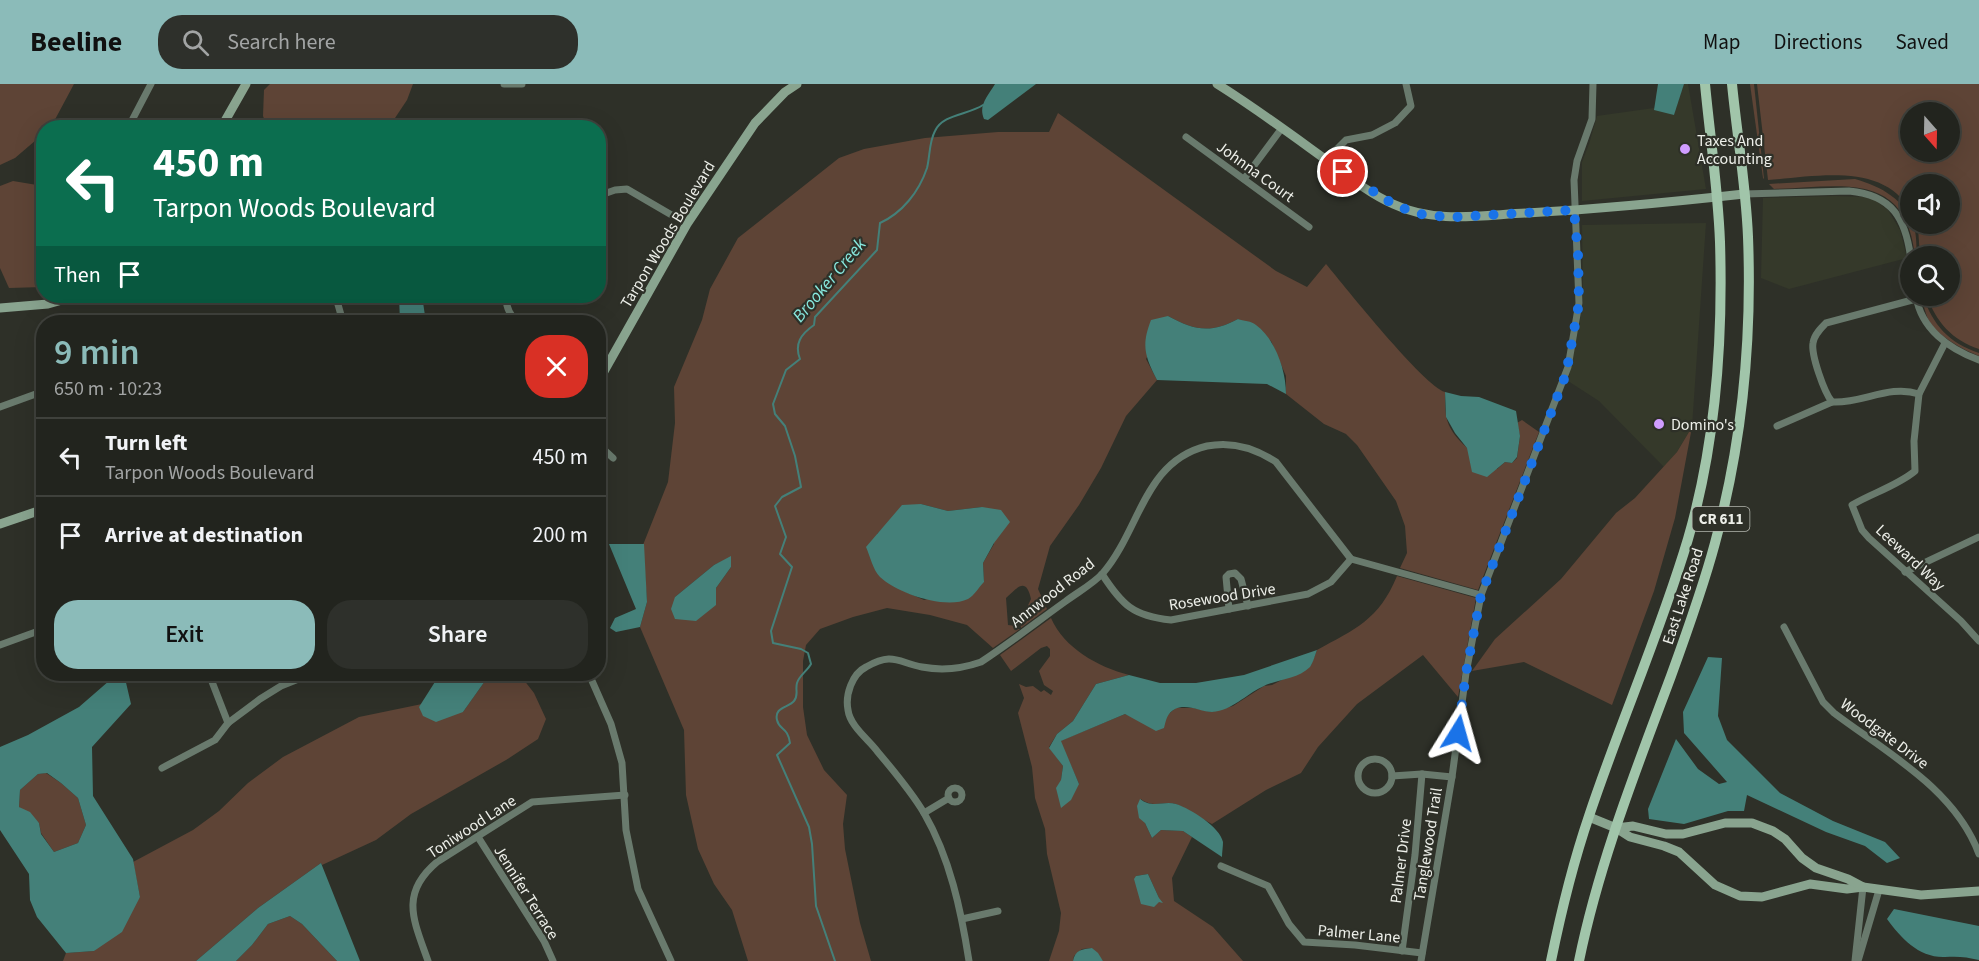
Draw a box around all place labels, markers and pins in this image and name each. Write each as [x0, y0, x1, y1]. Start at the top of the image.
place label: Taxes And Accounting [1697, 130, 1772, 170]
marker: Taxes And Accounting [1678, 142, 1692, 156]
pin [1317, 146, 1368, 197]
place label: Domino's [1671, 414, 1734, 436]
marker: Domino's [1652, 417, 1666, 431]

